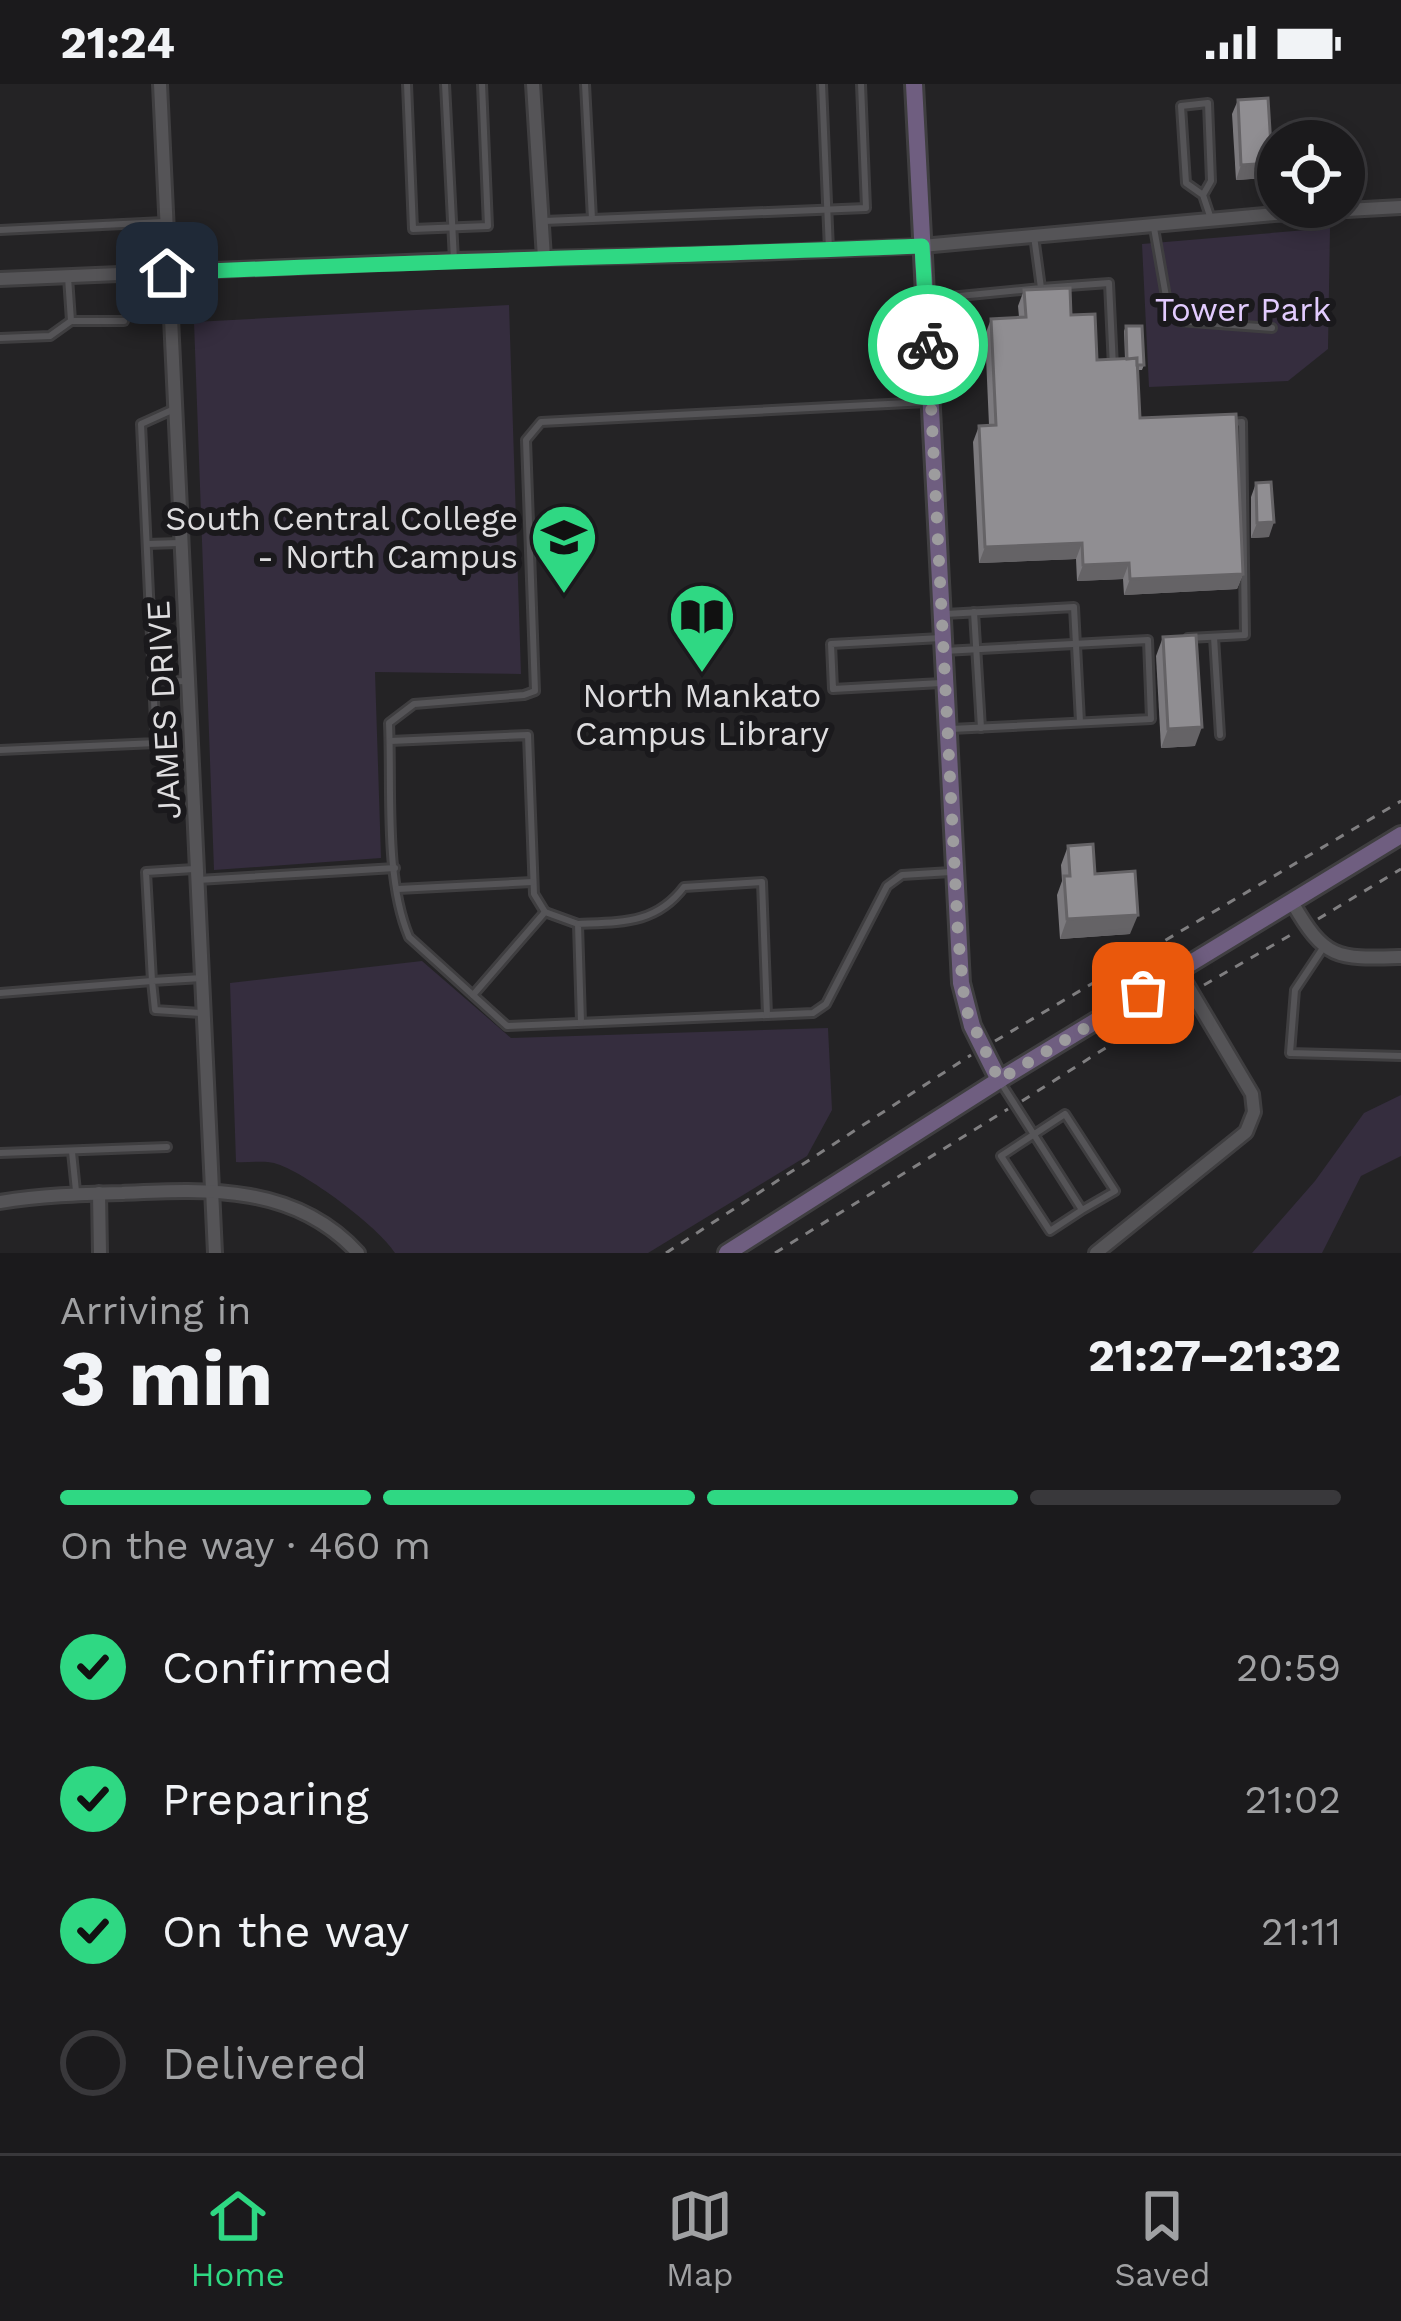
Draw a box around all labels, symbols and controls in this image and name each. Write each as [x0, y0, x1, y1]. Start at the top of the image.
text: 21:24 [60, 16, 175, 69]
map controls [1257, 120, 1365, 228]
button: locate [1257, 120, 1365, 228]
pin [116, 222, 218, 324]
icon: home [134, 240, 200, 306]
courier [868, 285, 988, 405]
park label: Tower Park [1155, 290, 1331, 329]
icon: bike [895, 312, 961, 378]
place label: South Central College - North Campus [165, 499, 518, 576]
school or university icon: South Central College - North Campus [529, 502, 599, 596]
library icon: North Mankato Campus Library [667, 581, 737, 675]
street label: JAMES DRIVE [138, 599, 189, 820]
place label: North Mankato Campus Library [575, 676, 829, 753]
pin [1092, 942, 1194, 1044]
icon: bag [1110, 960, 1176, 1026]
text: Arriving in [60, 1288, 251, 1333]
text: 21:27–21:32 [1088, 1329, 1341, 1382]
text: 3 min [60, 1332, 273, 1424]
text: On the way · 460 m [60, 1523, 431, 1568]
icon: check [60, 1634, 126, 1700]
text: Confirmed [162, 1641, 393, 1694]
text: 20:59 [1236, 1645, 1341, 1690]
icon: check [60, 1766, 126, 1832]
text: Preparing [162, 1773, 369, 1826]
text: 21:02 [1245, 1777, 1341, 1822]
icon: check [60, 1898, 126, 1964]
text: On the way [162, 1905, 409, 1958]
text: 21:11 [1261, 1909, 1341, 1954]
text: Delivered [162, 2037, 367, 2090]
tab: Home [191, 2183, 285, 2294]
tab: Map [666, 2183, 733, 2294]
tab: Saved [1115, 2183, 1210, 2294]

